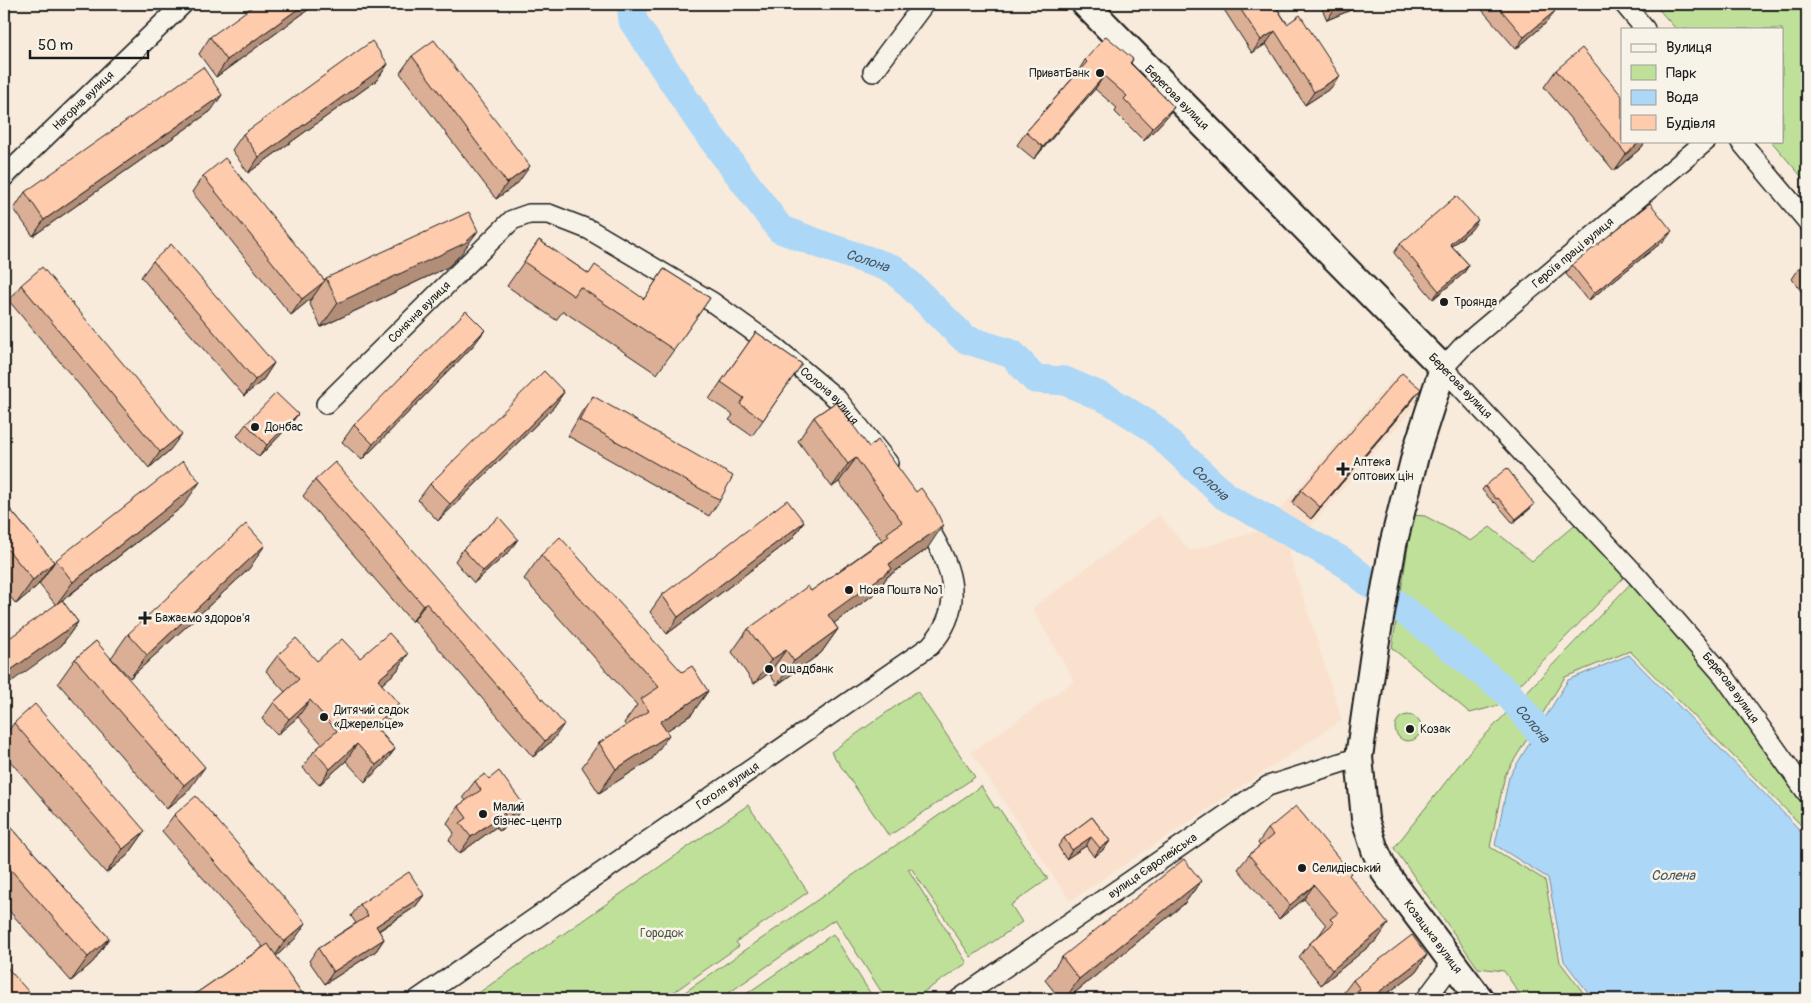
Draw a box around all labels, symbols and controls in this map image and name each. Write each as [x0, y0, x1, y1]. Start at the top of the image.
scale bar [30, 28, 148, 60]
legend [1621, 28, 1784, 142]
text: 50 m [38, 36, 73, 55]
text: Вулиця [1666, 38, 1712, 57]
street label: Берегова вулиця [1142, 62, 1212, 133]
text: Парк [1666, 64, 1697, 83]
place label: ПриватБанк [1029, 66, 1090, 81]
street label: Нагорна вулиця [49, 67, 117, 134]
marker: ПриватБанк [1094, 67, 1106, 79]
text: Вода [1666, 88, 1699, 107]
text: Будівля [1666, 114, 1715, 133]
street label: Героїв праці вулиця [1529, 214, 1617, 291]
water label: Солона [844, 245, 893, 276]
street label: Сонячна вулиця [385, 278, 454, 346]
place label: Троянда [1454, 295, 1498, 310]
marker: Троянда [1438, 296, 1450, 308]
street label: Берегова вулиця [1425, 350, 1495, 422]
street label: Солона вулиця [797, 364, 862, 428]
place label: Донбас [264, 420, 303, 435]
marker: Донбас [249, 421, 261, 433]
place label: Аптека оптових цін [1353, 455, 1414, 484]
water label: Солона [1188, 461, 1234, 505]
marker: Аптека оптових цін [1337, 463, 1349, 475]
place label: Нова Пошта №1 [859, 583, 943, 598]
marker: Нова Пошта №1 [843, 584, 855, 596]
place label: Бажаємо здоров'я [155, 611, 250, 626]
marker: Бажаємо здоров'я [139, 612, 151, 624]
street label: Берегова вулиця [1699, 649, 1763, 726]
place label: Ощадбанк [779, 662, 834, 677]
marker: Ощадбанк [763, 663, 775, 675]
water label: Солона [1512, 701, 1554, 747]
place label: Дитячий садок «Джерельце» [333, 703, 409, 732]
marker: Дитячий садок «Джерельце» [318, 711, 330, 723]
place label: Козак [1420, 722, 1451, 737]
marker: Козак [1404, 723, 1416, 735]
street label: Гоголя вулиця [693, 758, 762, 813]
place label: Малий бізнес-центр [493, 800, 562, 829]
marker: Малий бізнес-центр [477, 808, 489, 820]
street label: вулиця Європейська [1105, 829, 1200, 902]
place label: Селидівський [1312, 861, 1381, 876]
marker: Селидівський [1296, 862, 1308, 874]
water label: Солена [1651, 867, 1696, 884]
street label: Козацька вулиця [1401, 897, 1466, 977]
park label: Городок [640, 926, 684, 941]

